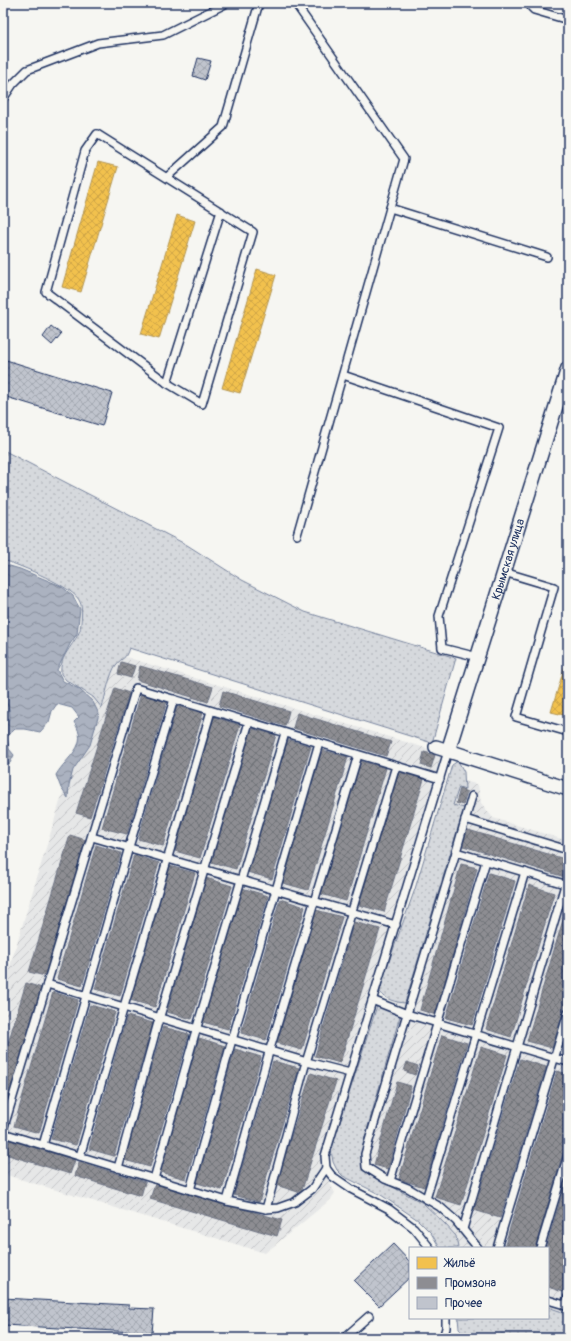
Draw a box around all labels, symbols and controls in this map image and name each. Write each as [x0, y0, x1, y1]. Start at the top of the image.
street label: Крымская улица [488, 516, 528, 602]
legend [409, 1247, 549, 1319]
text: Жильё [443, 1256, 476, 1271]
text: Промзона [445, 1276, 496, 1291]
text: Прочее [445, 1296, 482, 1311]

